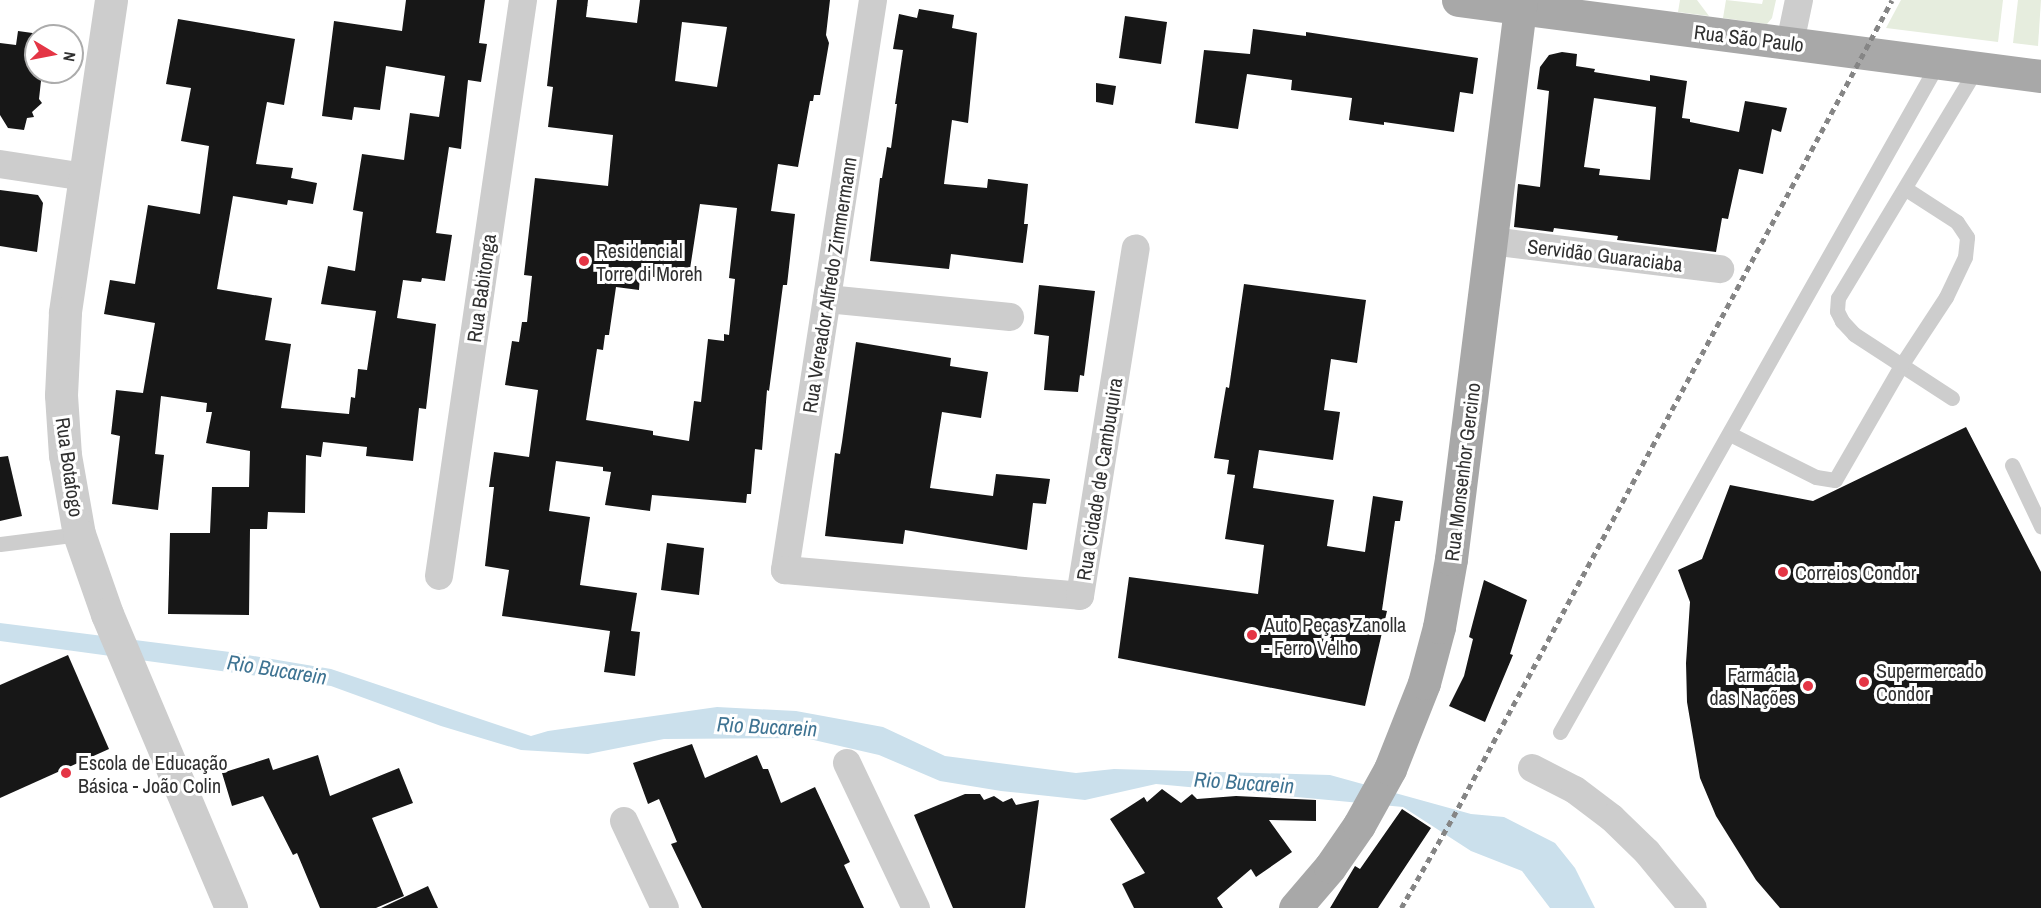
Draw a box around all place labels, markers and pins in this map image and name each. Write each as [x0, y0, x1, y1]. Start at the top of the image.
place label: Residencial Torre di Moreh [596, 238, 703, 285]
marker: Residencial Torre di Moreh [577, 254, 591, 268]
place label: Correios Condor [1795, 560, 1916, 584]
marker: Correios Condor [1776, 565, 1790, 579]
place label: Auto Peças Zanolla - Ferro Velho [1264, 612, 1406, 659]
marker: Auto Peças Zanolla - Ferro Velho [1245, 628, 1259, 642]
place label: Supermercado Condor [1876, 658, 1984, 705]
place label: Farmácia das Nações [1709, 662, 1796, 709]
marker: Supermercado Condor [1857, 675, 1871, 689]
marker: Farmácia das Nações [1801, 679, 1815, 693]
place label: Escola de Educação Básica - João Colin [78, 750, 228, 797]
marker: Escola de Educação Básica - João Colin [59, 766, 73, 780]

